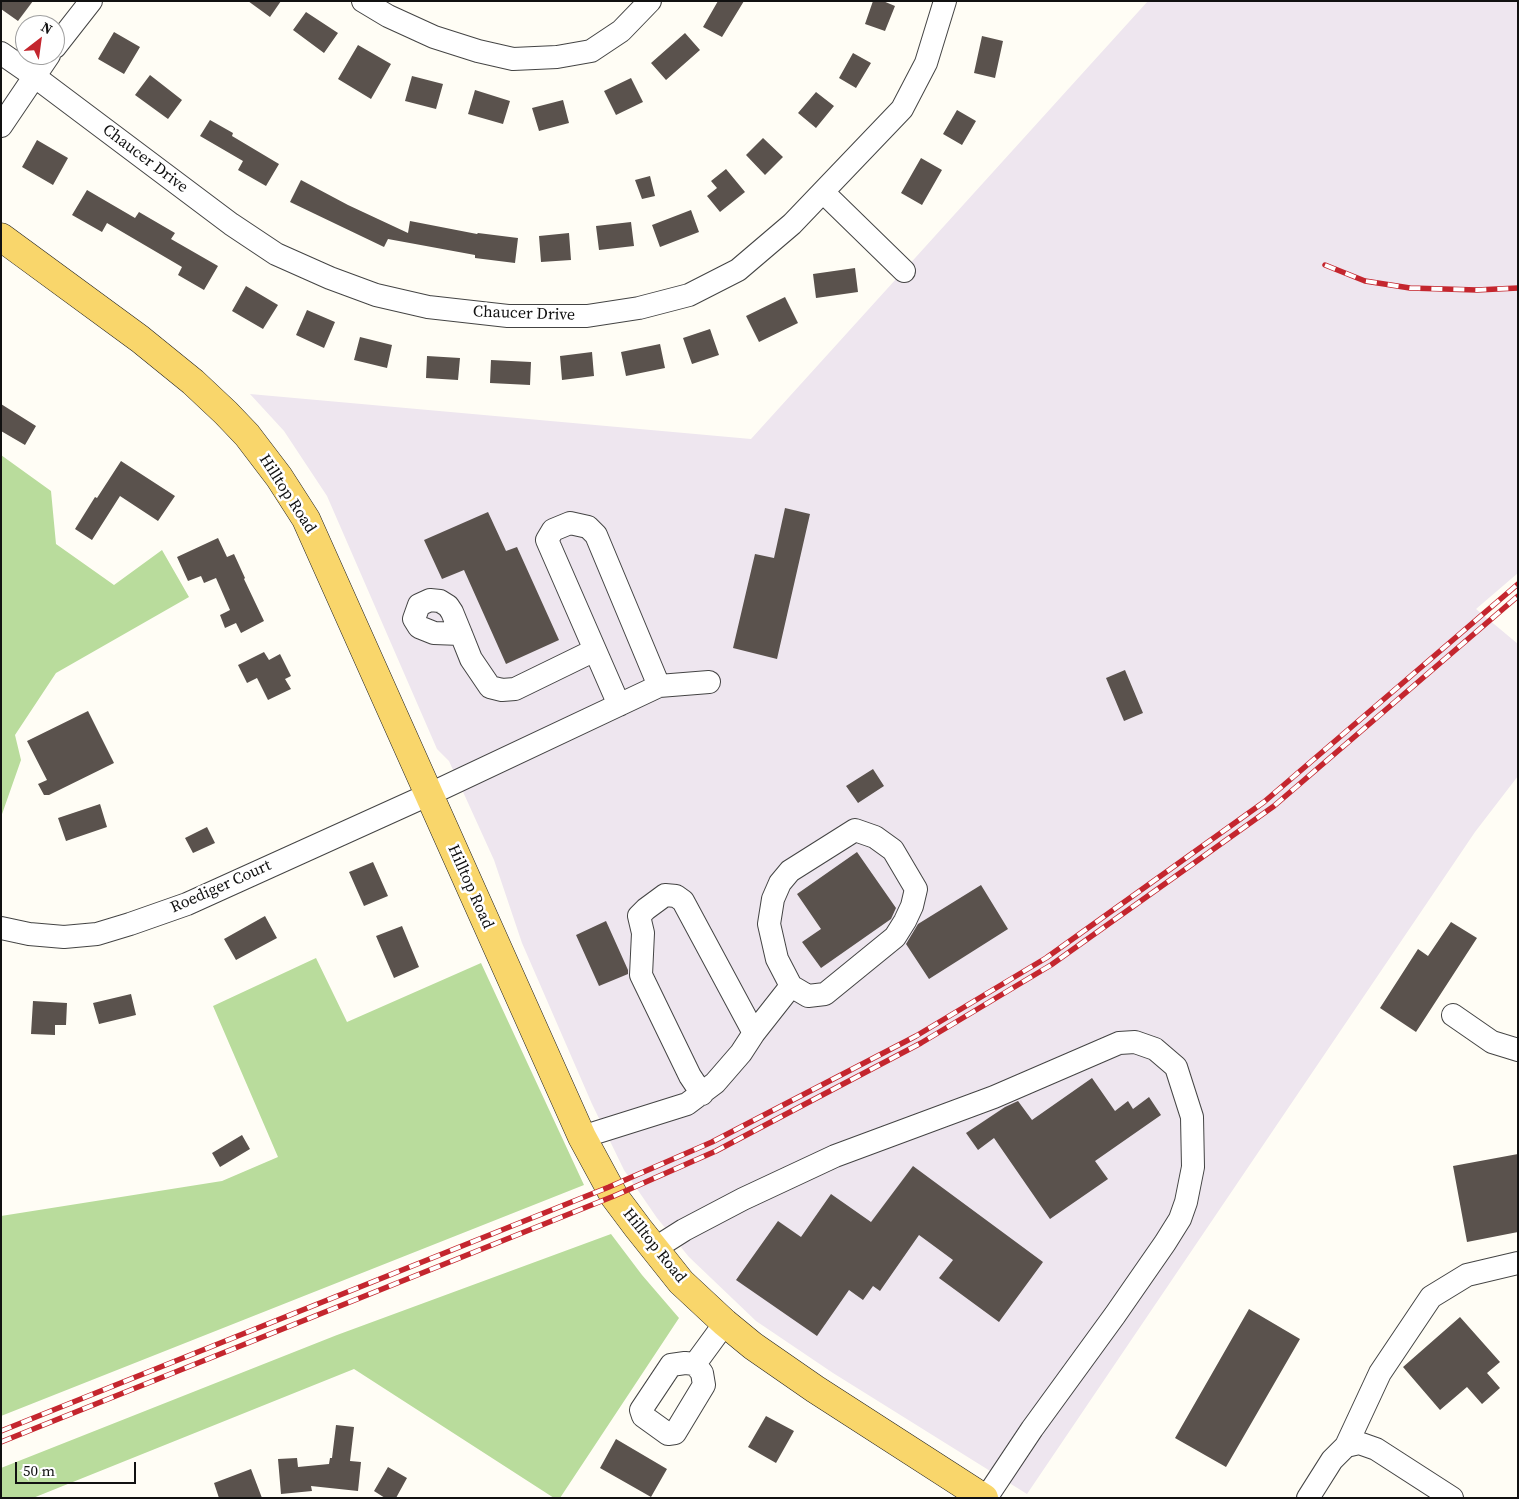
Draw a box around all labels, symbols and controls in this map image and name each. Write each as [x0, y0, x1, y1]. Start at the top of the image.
north arrow [15, 15, 65, 65]
text: N [38, 17, 56, 39]
street label: Chaucer Drive [98, 121, 192, 197]
street label: Chaucer Drive [473, 303, 575, 325]
street label: Hilltop Road [254, 451, 320, 537]
street label: Hilltop Road [443, 842, 497, 932]
street label: Roediger Court [168, 856, 274, 918]
street label: Hilltop Road [618, 1205, 690, 1287]
scale bar [18, 1452, 139, 1484]
text: 50 m [23, 1460, 55, 1481]

